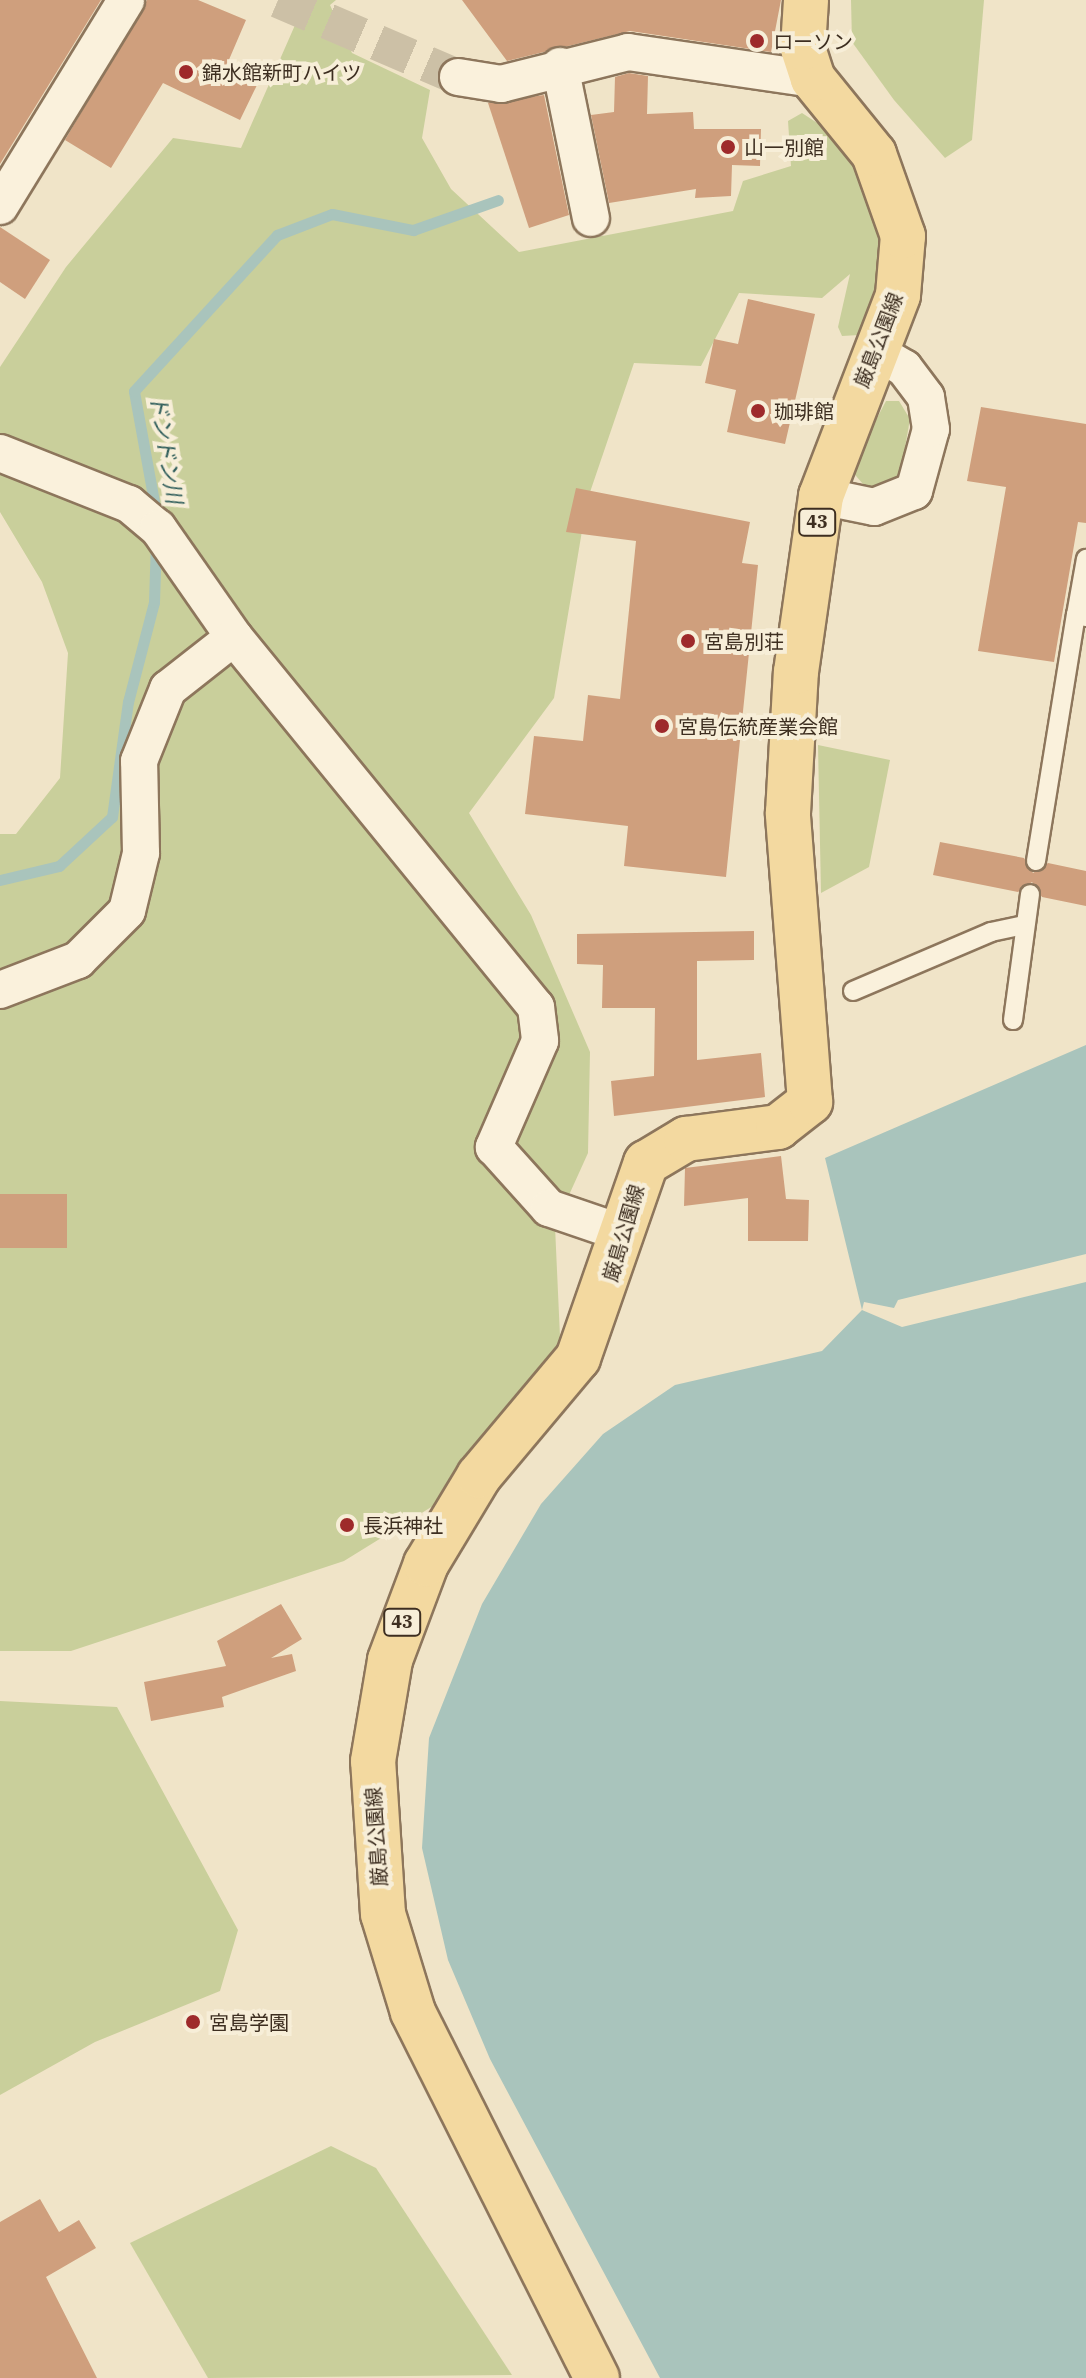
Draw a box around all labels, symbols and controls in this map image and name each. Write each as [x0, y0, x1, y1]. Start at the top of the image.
place label: ローソン [773, 29, 853, 53]
marker: ローソン [748, 32, 766, 50]
place label: 錦水館新町ハイツ [202, 60, 362, 84]
marker: 錦水館新町ハイツ [177, 63, 195, 81]
place label: 山一別館 [744, 135, 824, 159]
marker: 山一別館 [719, 138, 737, 156]
street label: 厳島公園線 [849, 289, 907, 391]
water label: ドンドン川 [145, 393, 189, 505]
place label: 珈琲館 [774, 399, 834, 423]
marker: 珈琲館 [749, 402, 767, 420]
road number: 43 [797, 508, 837, 536]
place label: 宮島別荘 [704, 629, 784, 653]
marker: 宮島別荘 [679, 632, 697, 650]
place label: 宮島伝統産業会館 [678, 714, 838, 738]
marker: 宮島伝統産業会館 [653, 717, 671, 735]
street label: 厳島公園線 [598, 1182, 648, 1284]
place label: 長浜神社 [363, 1513, 443, 1537]
marker: 長浜神社 [338, 1516, 356, 1534]
road number: 43 [382, 1608, 422, 1636]
street label: 厳島公園線 [361, 1786, 391, 1888]
place label: 宮島学園 [209, 2010, 289, 2034]
marker: 宮島学園 [184, 2013, 202, 2031]

